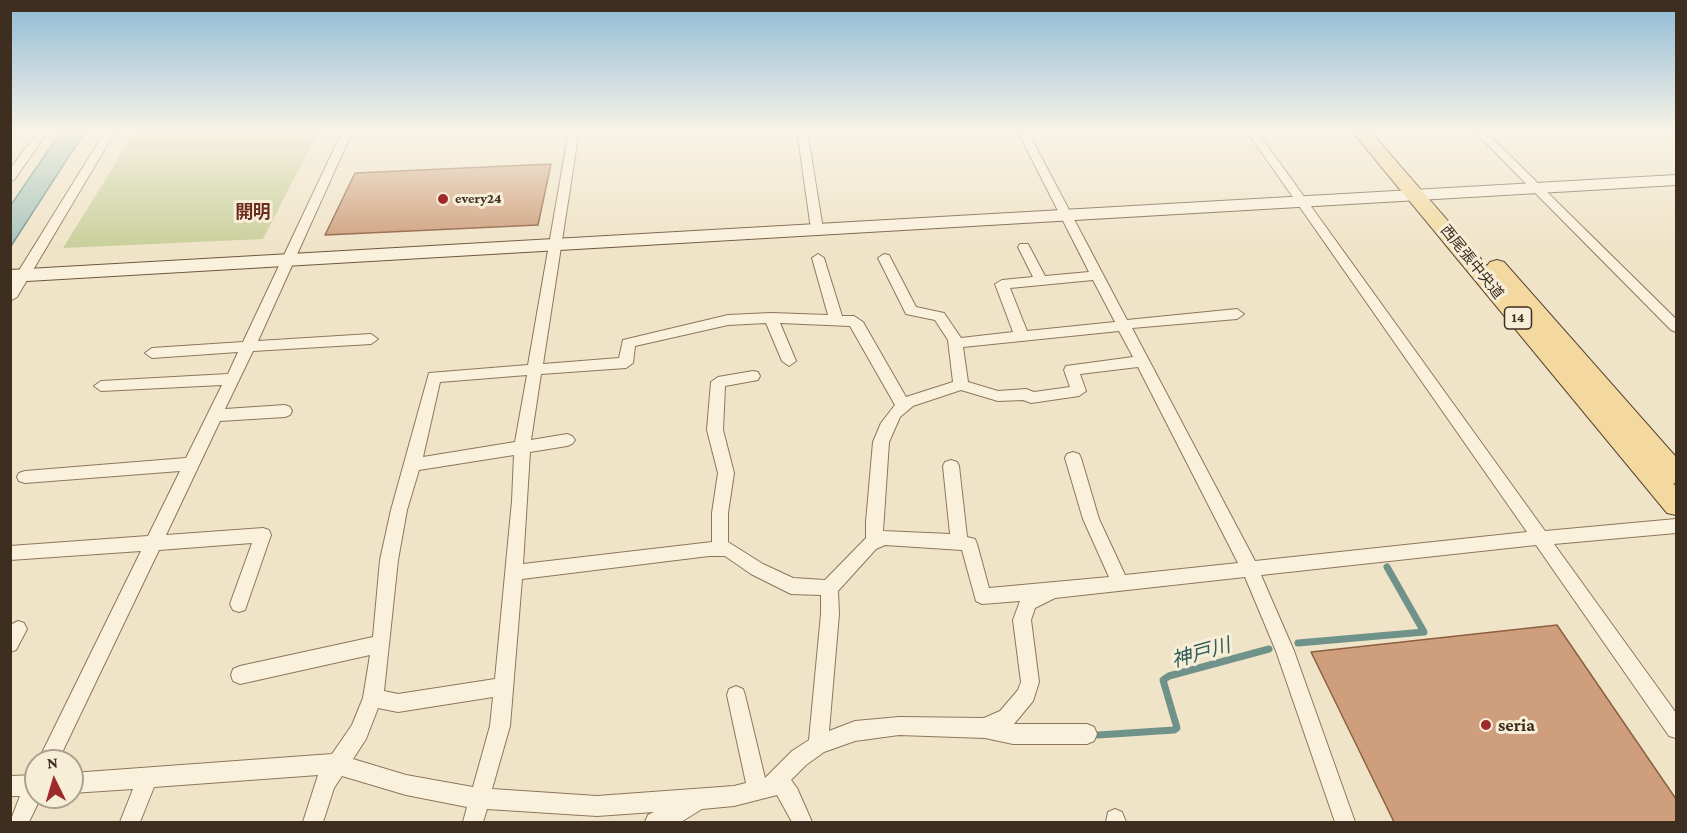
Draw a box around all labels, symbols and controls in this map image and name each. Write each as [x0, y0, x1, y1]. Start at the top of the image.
place label: every24 [455, 191, 502, 207]
marker: every24 [436, 192, 450, 206]
district label: 開明 [235, 201, 271, 223]
street label: 西尾張中央道 [1437, 221, 1507, 303]
road number: 14 [1504, 307, 1532, 329]
water label: 神戸川 [1169, 633, 1233, 673]
place label: seria [1498, 714, 1535, 736]
marker: seria [1479, 718, 1493, 732]
north arrow [24, 749, 84, 809]
text: N [46, 754, 59, 772]

